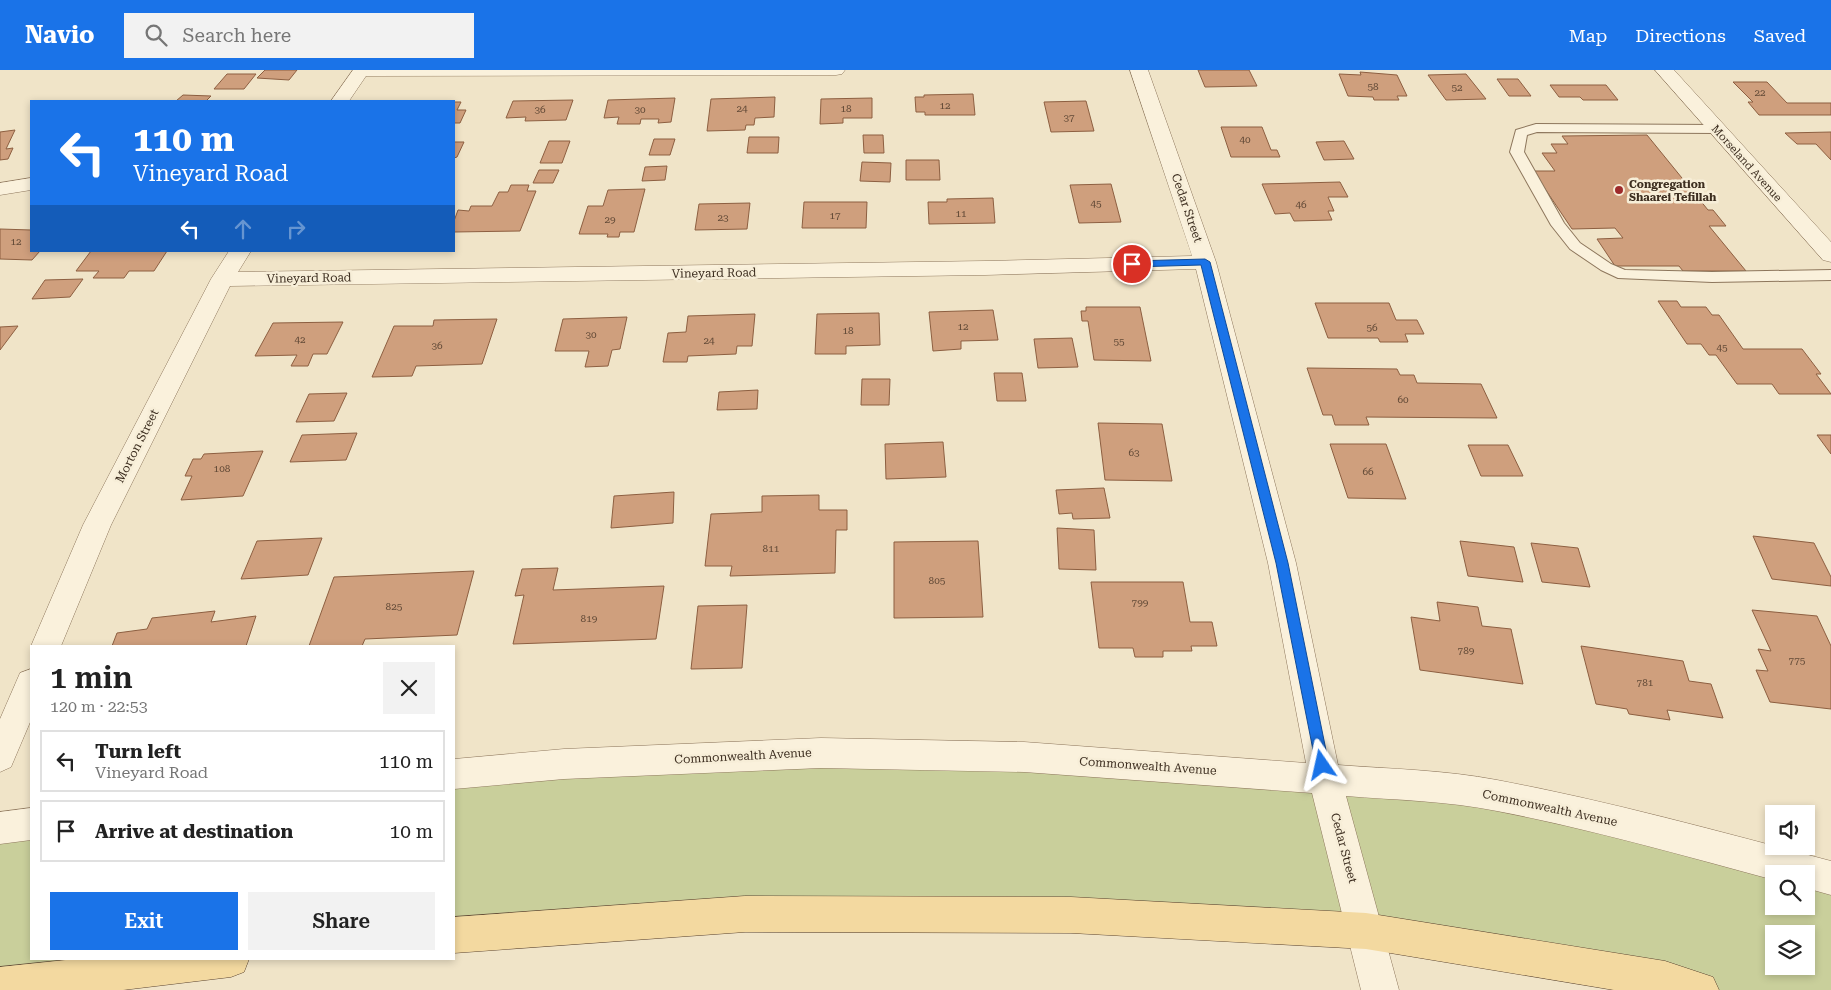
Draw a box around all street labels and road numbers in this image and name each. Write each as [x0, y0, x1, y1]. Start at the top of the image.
street label: Morseland Avenue [1709, 122, 1784, 204]
street label: Cedar Street [1169, 172, 1205, 245]
street label: Vineyard Road [671, 265, 757, 281]
street label: Vineyard Road [266, 270, 352, 286]
street label: Morton Street [112, 406, 162, 485]
street label: Commonwealth Avenue [674, 745, 812, 767]
street label: Commonwealth Avenue [1079, 754, 1218, 778]
street label: Commonwealth Avenue [1481, 787, 1619, 829]
street label: Cedar Street [1328, 811, 1360, 885]

